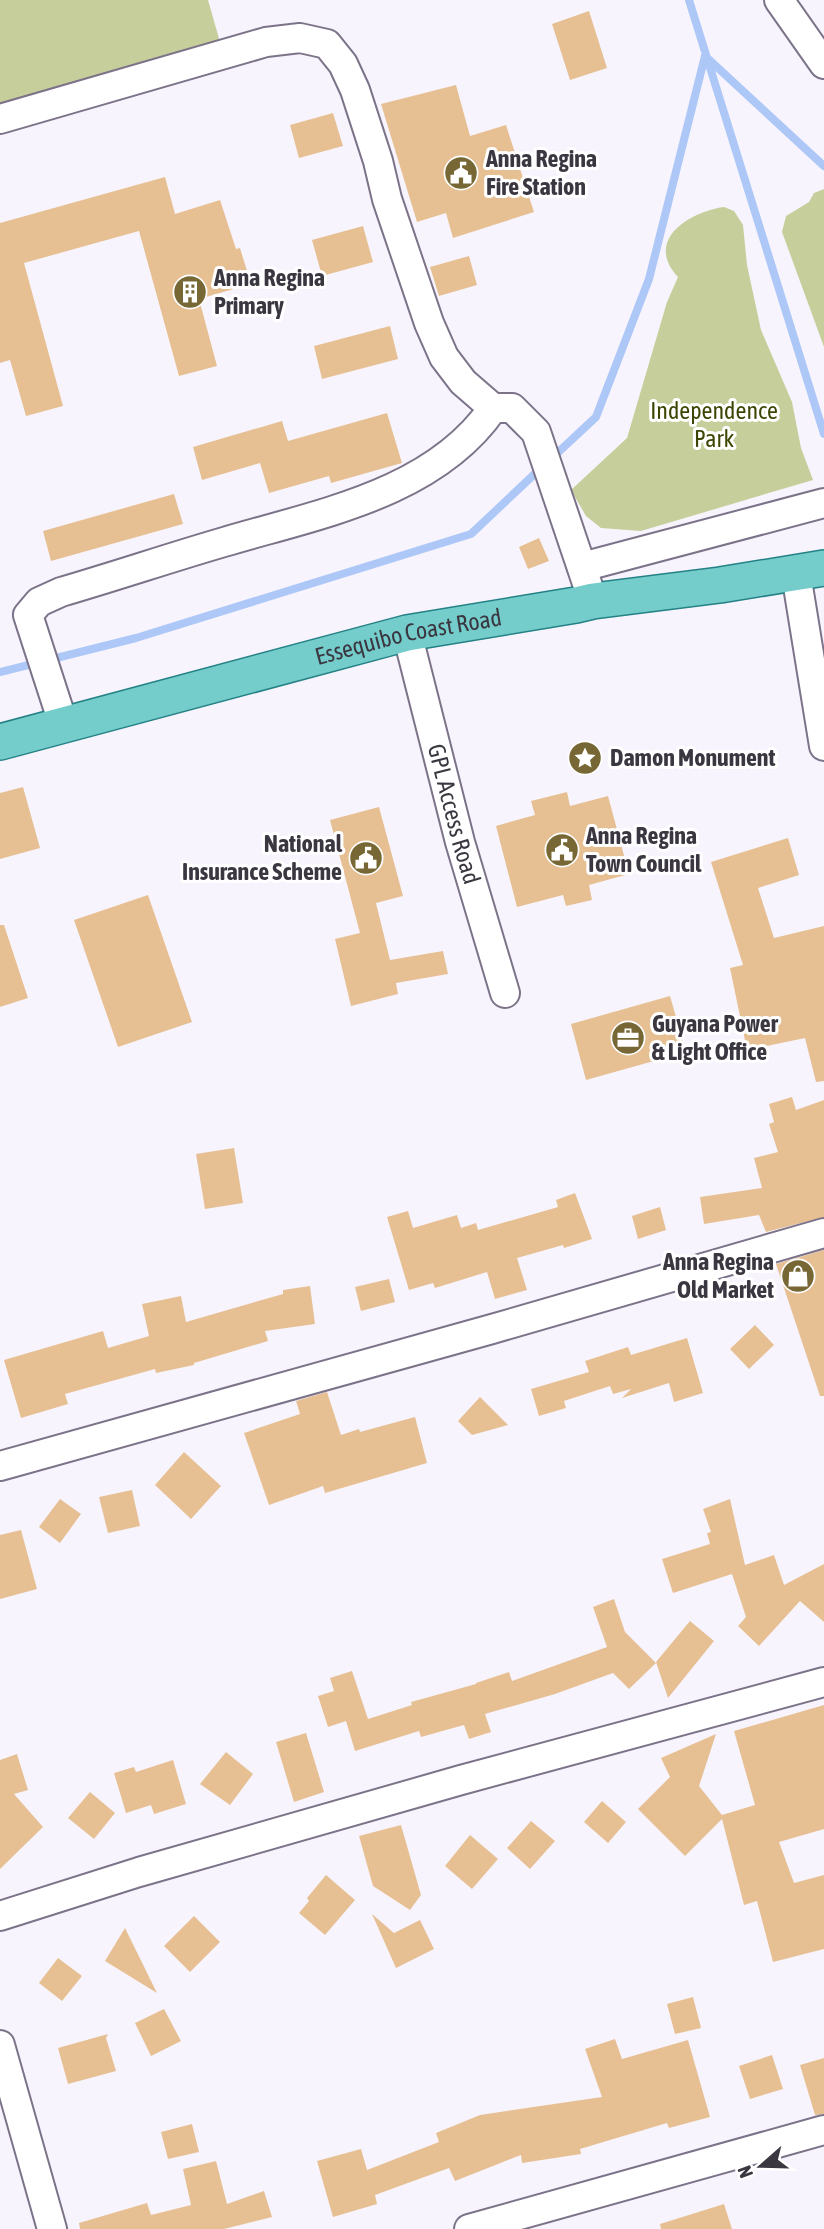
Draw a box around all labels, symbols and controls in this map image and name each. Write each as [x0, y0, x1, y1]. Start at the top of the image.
place label: Anna Regina Fire Station [485, 145, 597, 200]
public building icon: Anna Regina Fire Station [442, 154, 480, 192]
place label: Anna Regina Primary [213, 264, 325, 319]
building icon: Anna Regina Primary [171, 273, 209, 311]
park label: Independence Park [650, 397, 778, 452]
street label: Essequibo Coast Road [312, 604, 504, 670]
place icon: Damon Monument [566, 739, 604, 777]
street label: GPL Access Road [423, 741, 486, 887]
place label: Damon Monument [610, 744, 775, 771]
place label: Anna Regina Town Council [585, 822, 702, 877]
place label: National Insurance Scheme [182, 830, 343, 885]
public building icon: Anna Regina Town Council [543, 831, 581, 869]
public building icon: National Insurance Scheme [347, 839, 385, 877]
place label: Guyana Power & Light Office [652, 1010, 779, 1065]
office icon: Guyana Power & Light Office [609, 1019, 647, 1057]
place label: Anna Regina Old Market [662, 1248, 774, 1303]
shop icon: Anna Regina Old Market [779, 1257, 817, 1295]
north arrow [726, 2131, 796, 2201]
text: N [733, 2163, 757, 2181]

